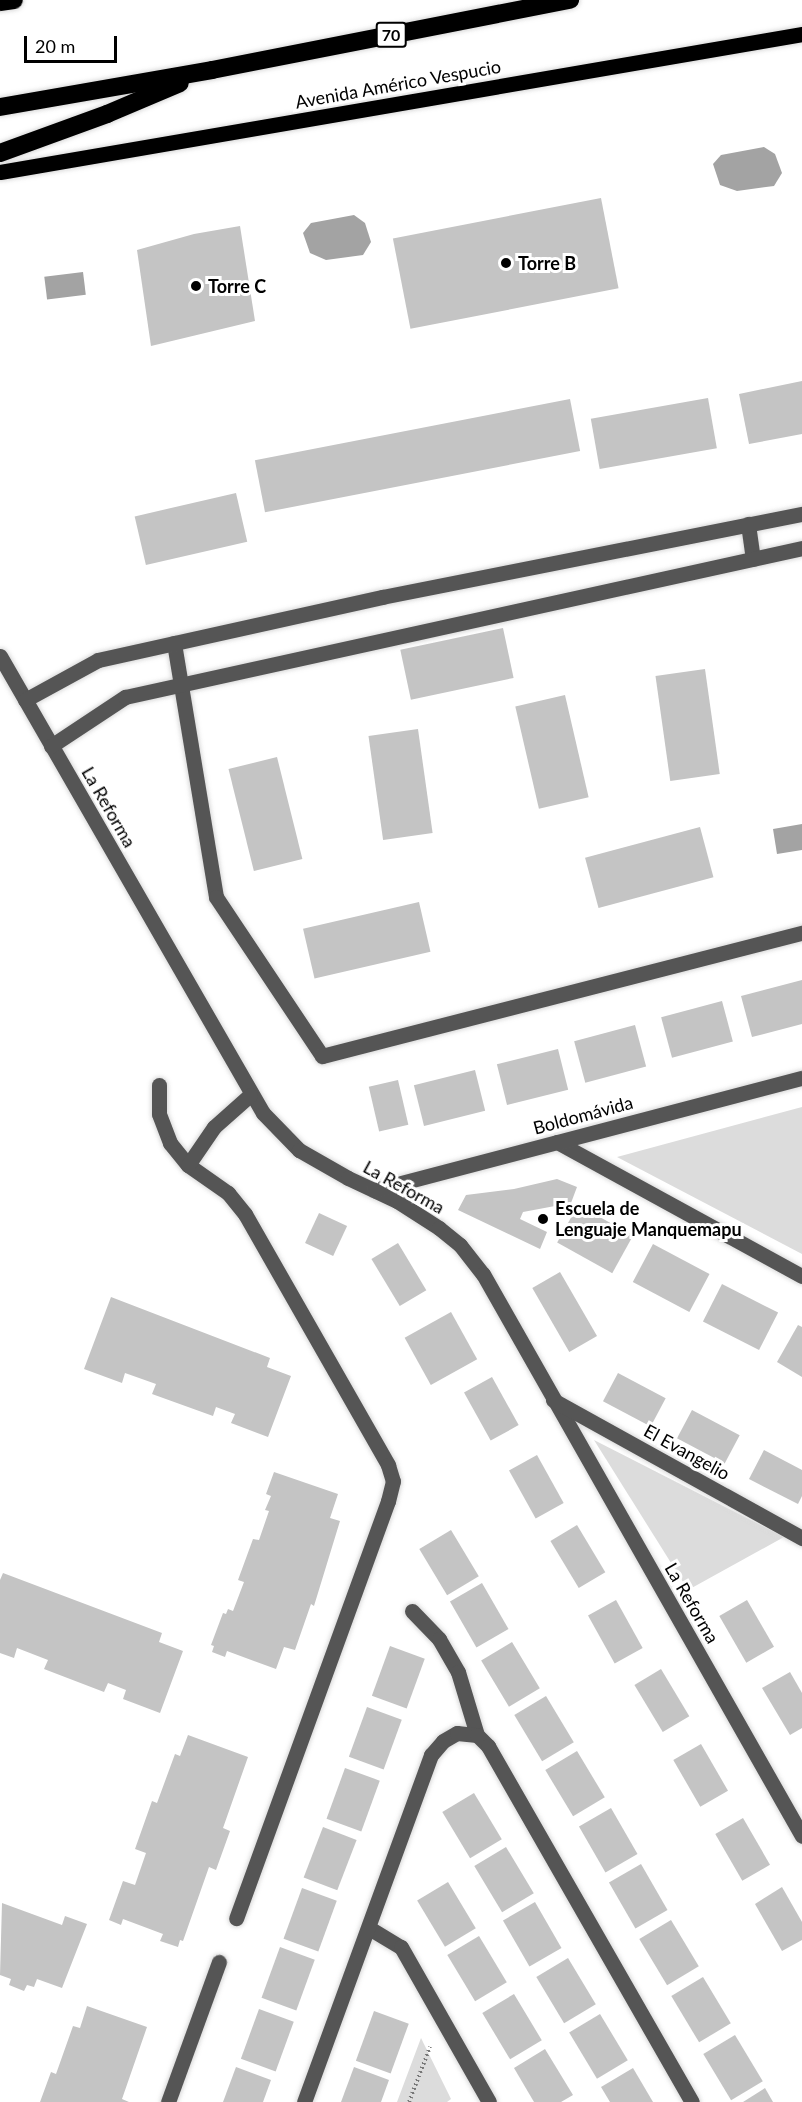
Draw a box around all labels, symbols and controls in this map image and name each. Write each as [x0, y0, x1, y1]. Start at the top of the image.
road number: 70 [374, 22, 408, 48]
scale bar [27, 24, 120, 62]
text: 20 m [35, 35, 75, 57]
street label: Avenida Américo Vespucio [293, 55, 503, 113]
place label: Torre B [518, 252, 576, 274]
marker: Torre B [499, 256, 513, 270]
place label: Torre C [208, 275, 266, 297]
marker: Torre C [189, 279, 203, 293]
street label: La Reforma [77, 763, 141, 851]
street label: Boldomávida [531, 1091, 635, 1139]
street label: La Reforma [360, 1156, 448, 1218]
place label: Escuela de Lenguaje Manquemapu [555, 1198, 742, 1240]
marker: Escuela de Lenguaje Manquemapu [536, 1212, 550, 1226]
street label: El Evangelio [640, 1420, 734, 1484]
street label: La Reforma [660, 1559, 724, 1647]

